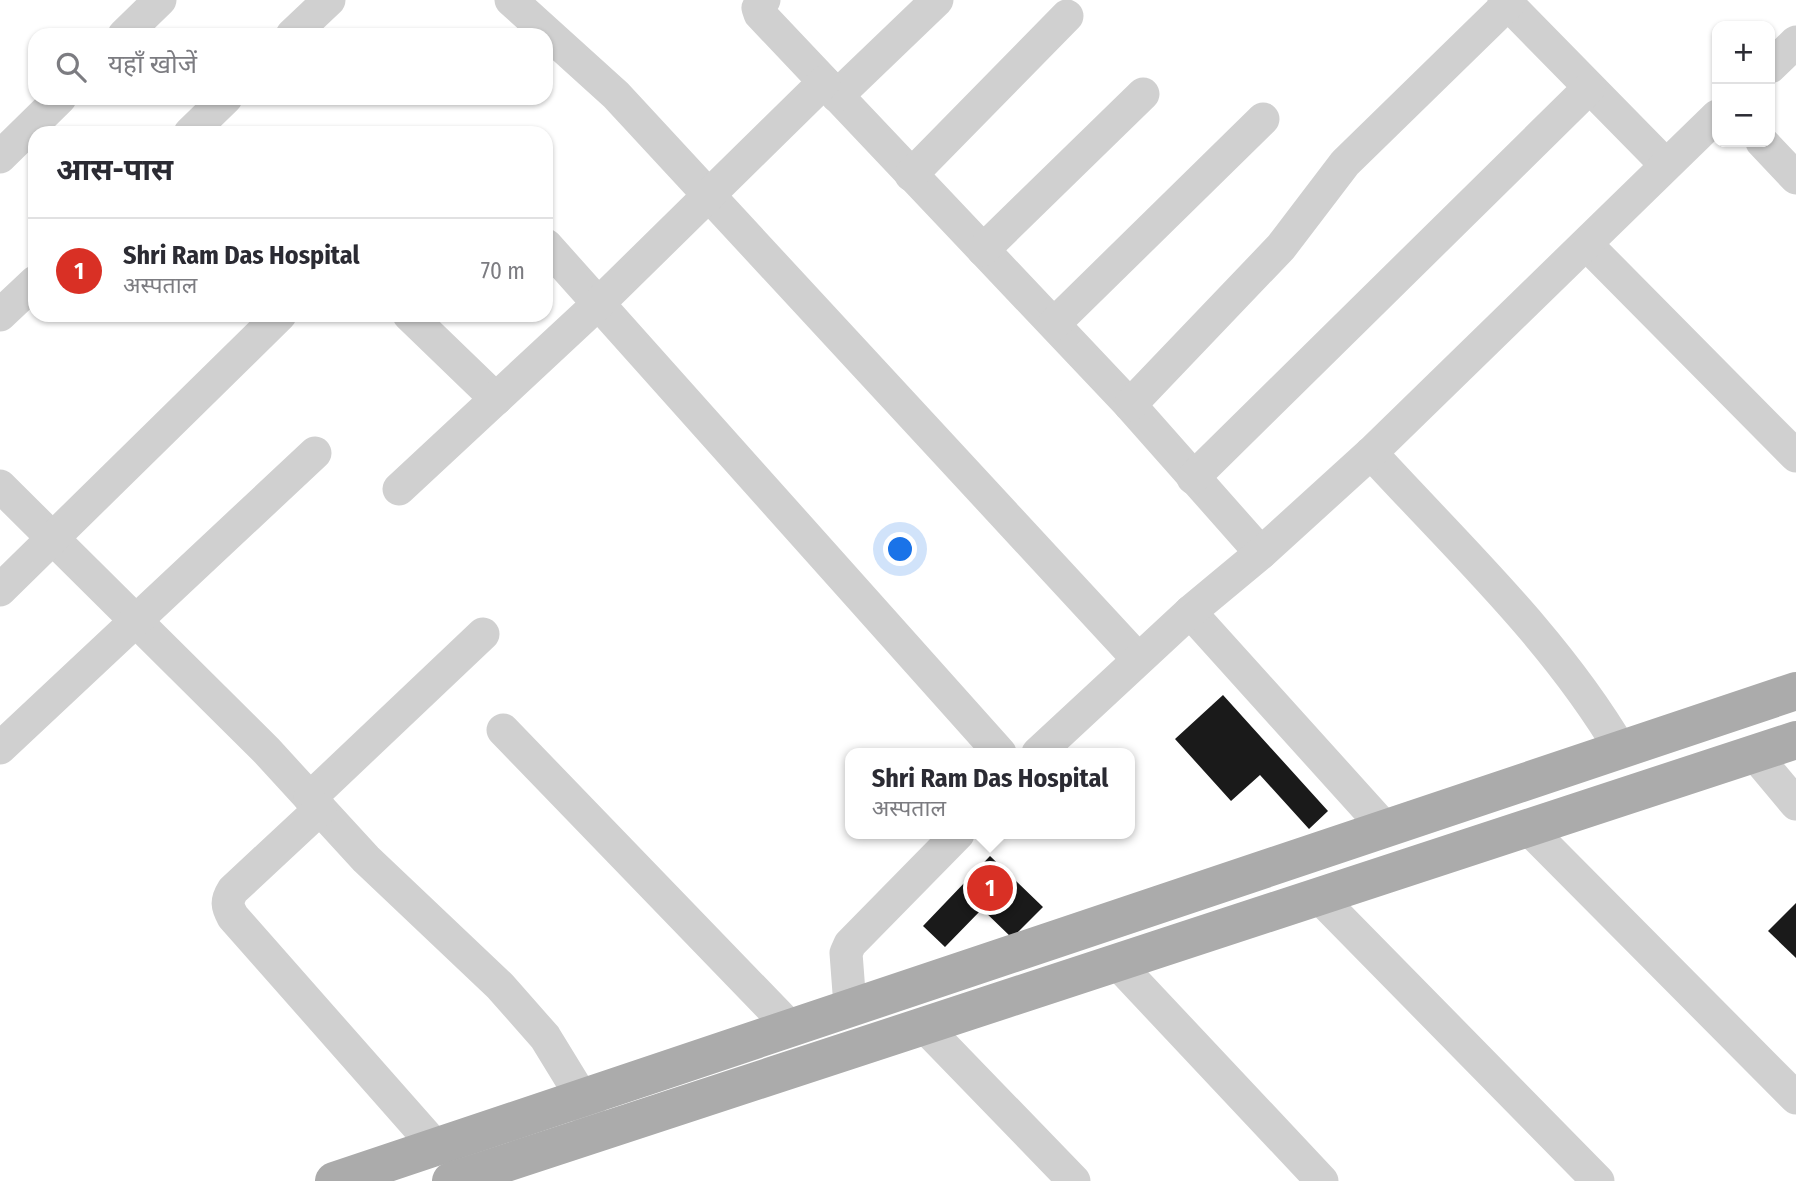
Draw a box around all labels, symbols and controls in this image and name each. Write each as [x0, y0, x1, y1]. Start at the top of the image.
map controls [1712, 21, 1775, 147]
button: + [1712, 21, 1775, 84]
search box [28, 28, 553, 105]
icon: search [52, 48, 90, 86]
text: यहाँ खोजें [108, 49, 197, 80]
button: − [1712, 84, 1775, 147]
text: आस-पास [56, 152, 173, 188]
text: Shri Ram Das Hospital [123, 240, 360, 271]
text: 1 [74, 257, 84, 285]
text: 70 m [481, 257, 525, 285]
text: अस्पताल [123, 271, 197, 299]
your location [883, 532, 917, 566]
popup [845, 748, 1135, 839]
text: Shri Ram Das Hospital [872, 763, 1108, 794]
text: अस्पताल [872, 794, 946, 822]
pin: 1 [967, 862, 1013, 914]

